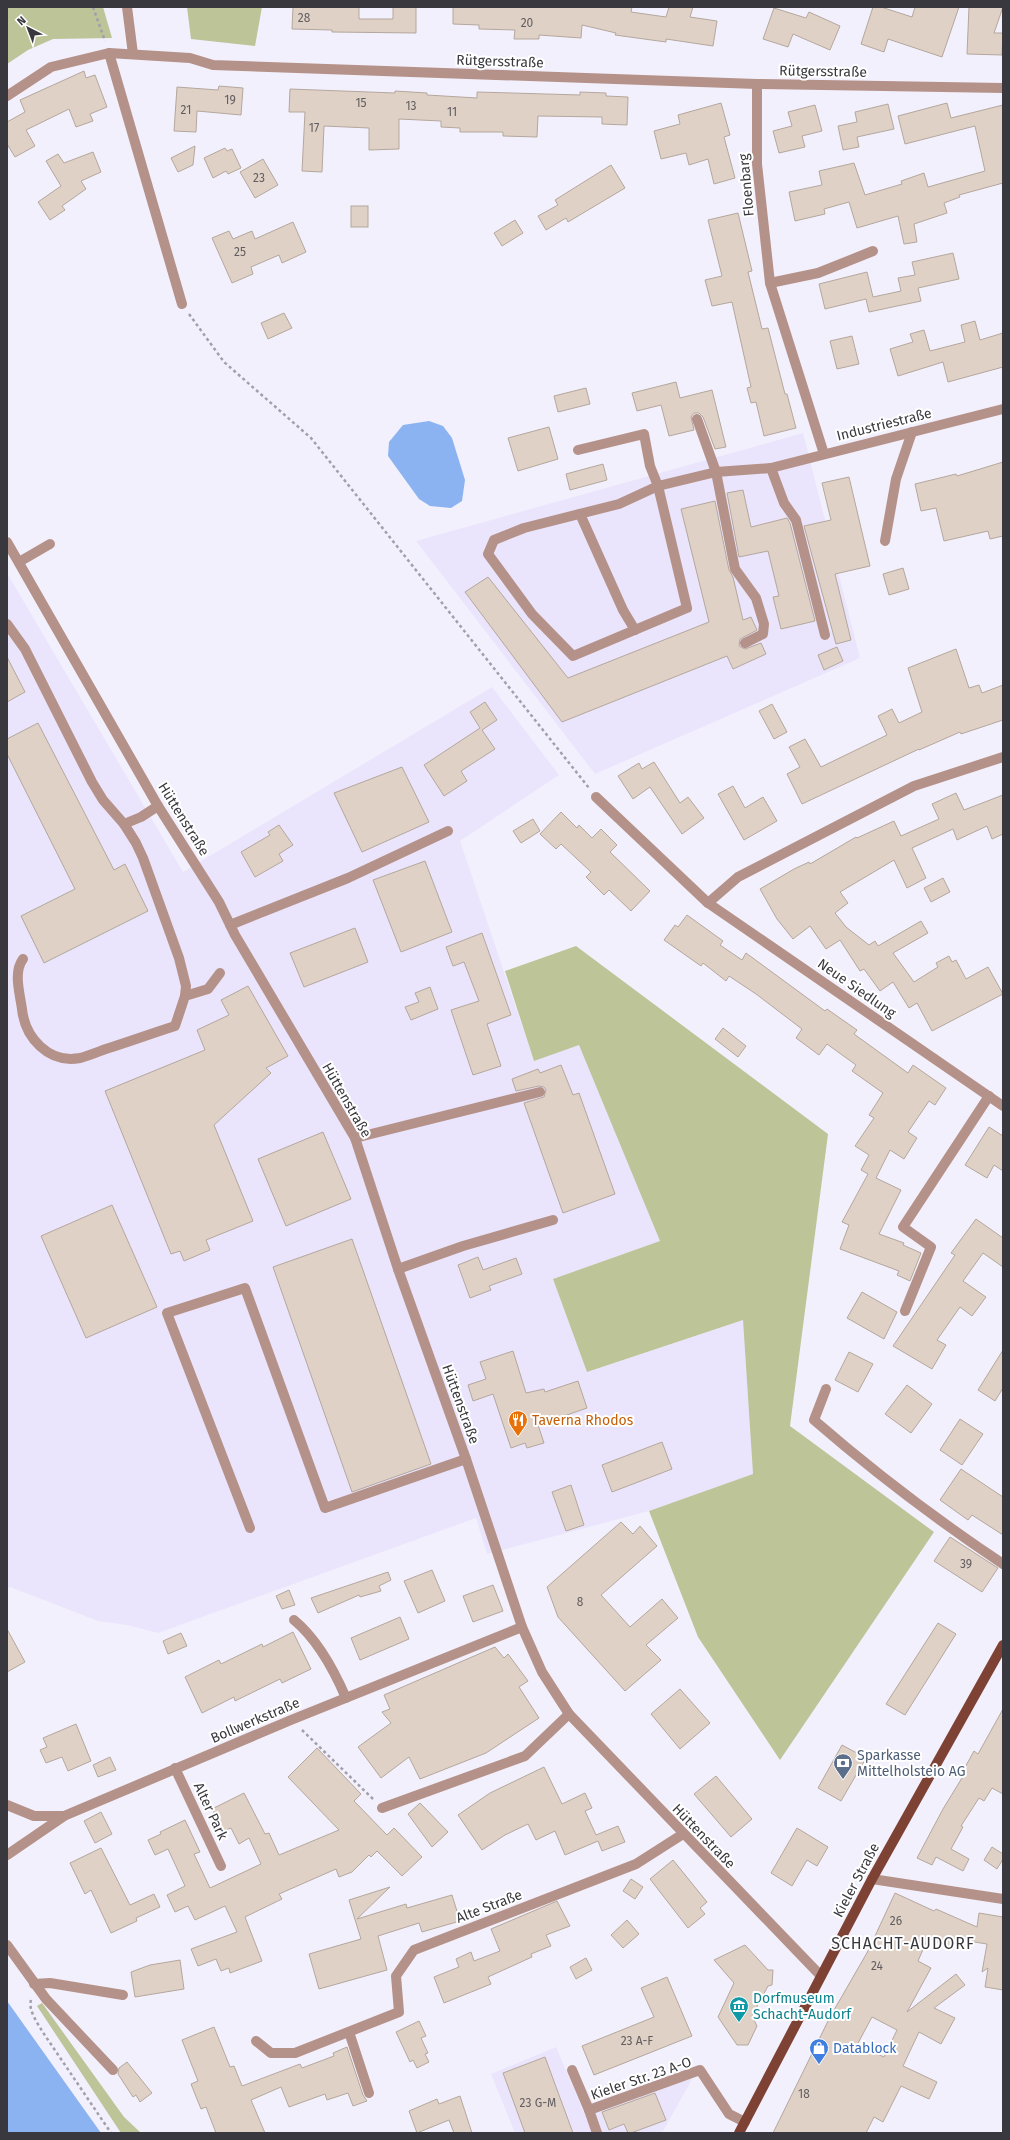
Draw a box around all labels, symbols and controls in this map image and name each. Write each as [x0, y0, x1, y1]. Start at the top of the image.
north arrow [8, 8, 48, 48]
house number: 28 [298, 11, 311, 25]
text: N [15, 14, 29, 28]
house number: 20 [521, 16, 534, 30]
street label: Rütgersstraße [456, 51, 544, 72]
street label: Rütgersstraße [779, 62, 867, 81]
house number: 19 [224, 93, 236, 107]
house number: 15 [355, 96, 367, 110]
house number: 13 [405, 99, 417, 113]
house number: 21 [181, 103, 191, 117]
house number: 11 [447, 105, 457, 119]
house number: 17 [309, 121, 319, 135]
street label: Floenbarg [735, 152, 758, 217]
house number: 23 [253, 171, 265, 185]
house number: 25 [234, 245, 246, 259]
street label: Industriestraße [835, 404, 933, 445]
street label: Hüttenstraße [154, 779, 213, 859]
street label: Neue Siedlung [814, 955, 900, 1022]
street label: Hüttenstraße [318, 1060, 375, 1141]
street label: Hüttenstraße [438, 1362, 483, 1446]
restaurant icon: Taverna Rhodos [507, 1409, 529, 1437]
place label: Taverna Rhodos [532, 1412, 634, 1429]
house number: 39 [960, 1557, 972, 1571]
house number: 8 [577, 1595, 584, 1609]
street label: Bollwerkstraße [208, 1694, 302, 1747]
place label: Sparkasse Mittelholsteio AG [857, 1747, 966, 1780]
bank icon: Sparkasse Mittelholsteio AG [832, 1752, 854, 1780]
street label: Alter Park [190, 1780, 232, 1843]
street label: Hüttenstraße [669, 1800, 739, 1872]
street label: Kieler Straße [830, 1840, 883, 1920]
street label: Alte Straße [454, 1886, 525, 1927]
house number: 26 [890, 1914, 902, 1928]
district label: SCHACHT-AUDORF [831, 1934, 975, 1953]
house number: 24 [871, 1959, 884, 1973]
place label: Dorfmuseum Schacht-Audorf [753, 1990, 852, 2023]
museum icon: Dorfmuseum Schacht-Audorf [728, 1995, 750, 2023]
house number: 23 A-F [621, 2034, 653, 2048]
shop icon: Datablock [808, 2037, 830, 2065]
place label: Datablock [833, 2040, 897, 2057]
street label: Kieler Str. 23 A-O [589, 2053, 694, 2104]
house number: 18 [798, 2087, 810, 2101]
house number: 23 G-M [520, 2096, 556, 2110]

